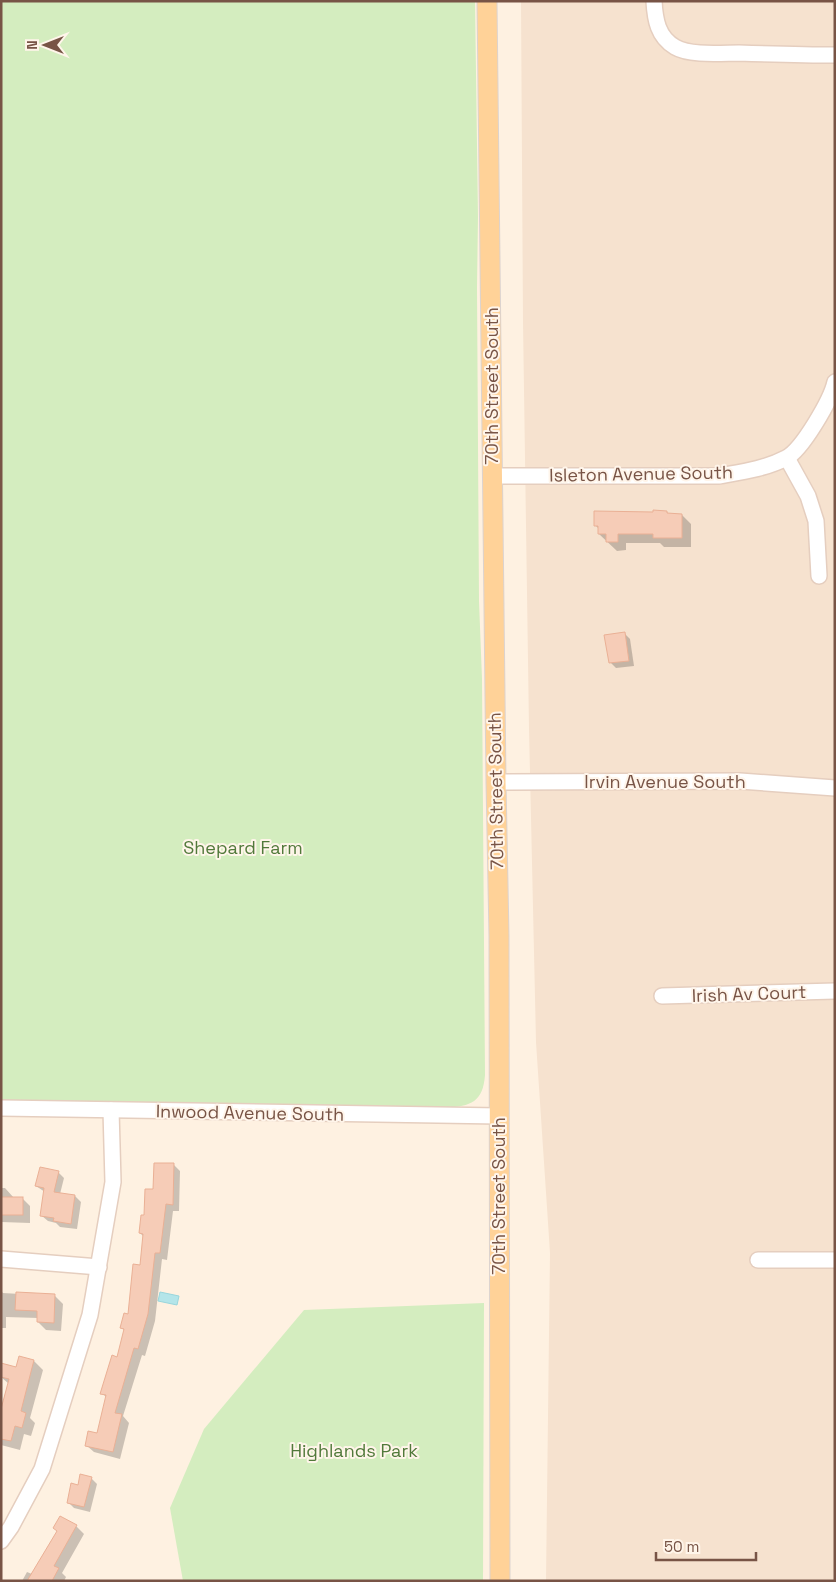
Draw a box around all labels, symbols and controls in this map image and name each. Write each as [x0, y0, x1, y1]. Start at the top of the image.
north arrow [20, 20, 70, 70]
text: N [23, 40, 41, 50]
street label: 70th Street South [480, 307, 503, 465]
street label: Isleton Avenue South [549, 460, 733, 487]
street label: 70th Street South [483, 712, 508, 870]
street label: Irvin Avenue South [584, 770, 746, 793]
park label: Shepard Farm [183, 836, 303, 859]
street label: Irish Av Court [691, 980, 807, 1007]
street label: Inwood Avenue South [156, 1099, 344, 1126]
street label: 70th Street South [487, 1117, 510, 1275]
park label: Highlands Park [290, 1439, 418, 1462]
scale bar [656, 1530, 756, 1562]
text: 50 m [664, 1537, 699, 1556]

